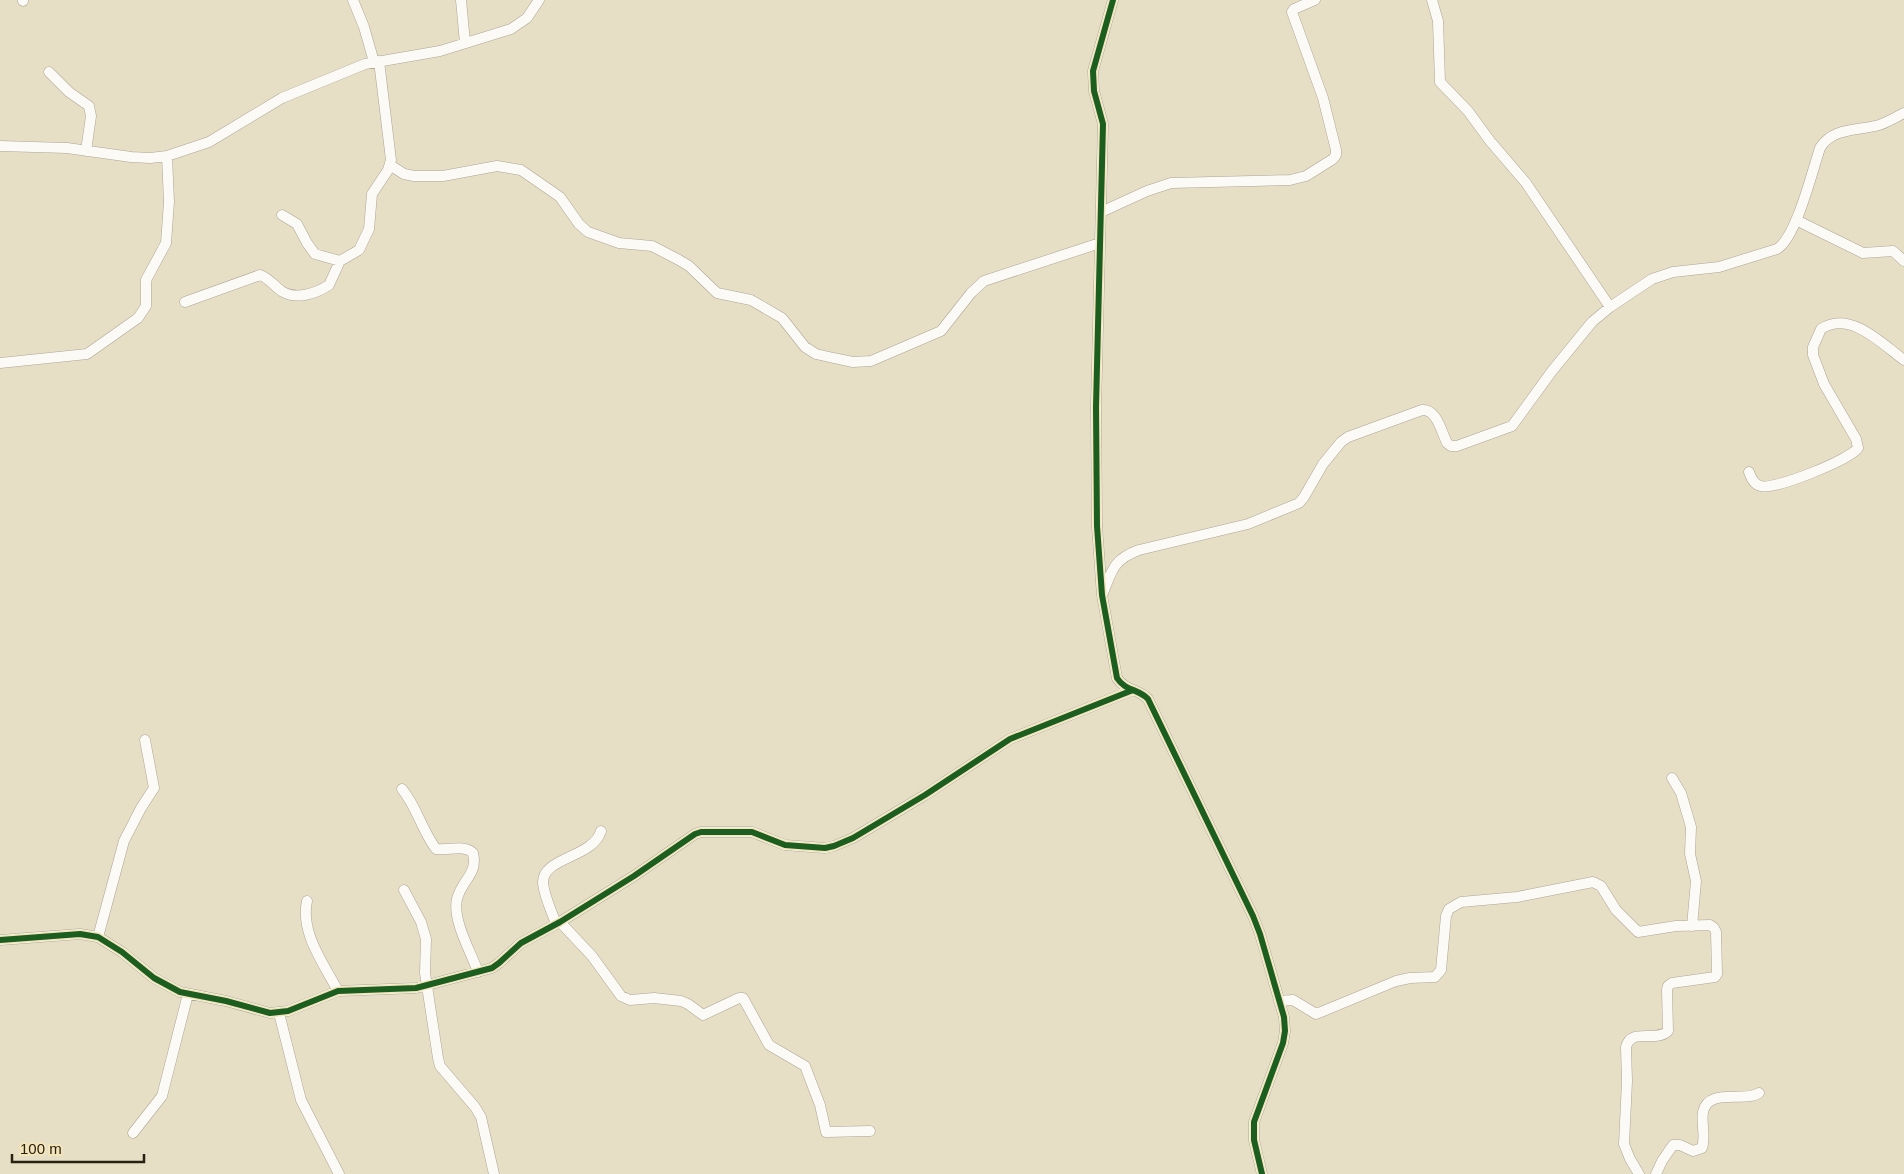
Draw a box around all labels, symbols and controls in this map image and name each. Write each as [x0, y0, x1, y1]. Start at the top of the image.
scale bar [12, 1132, 145, 1164]
text: 100 m [20, 1140, 62, 1157]

